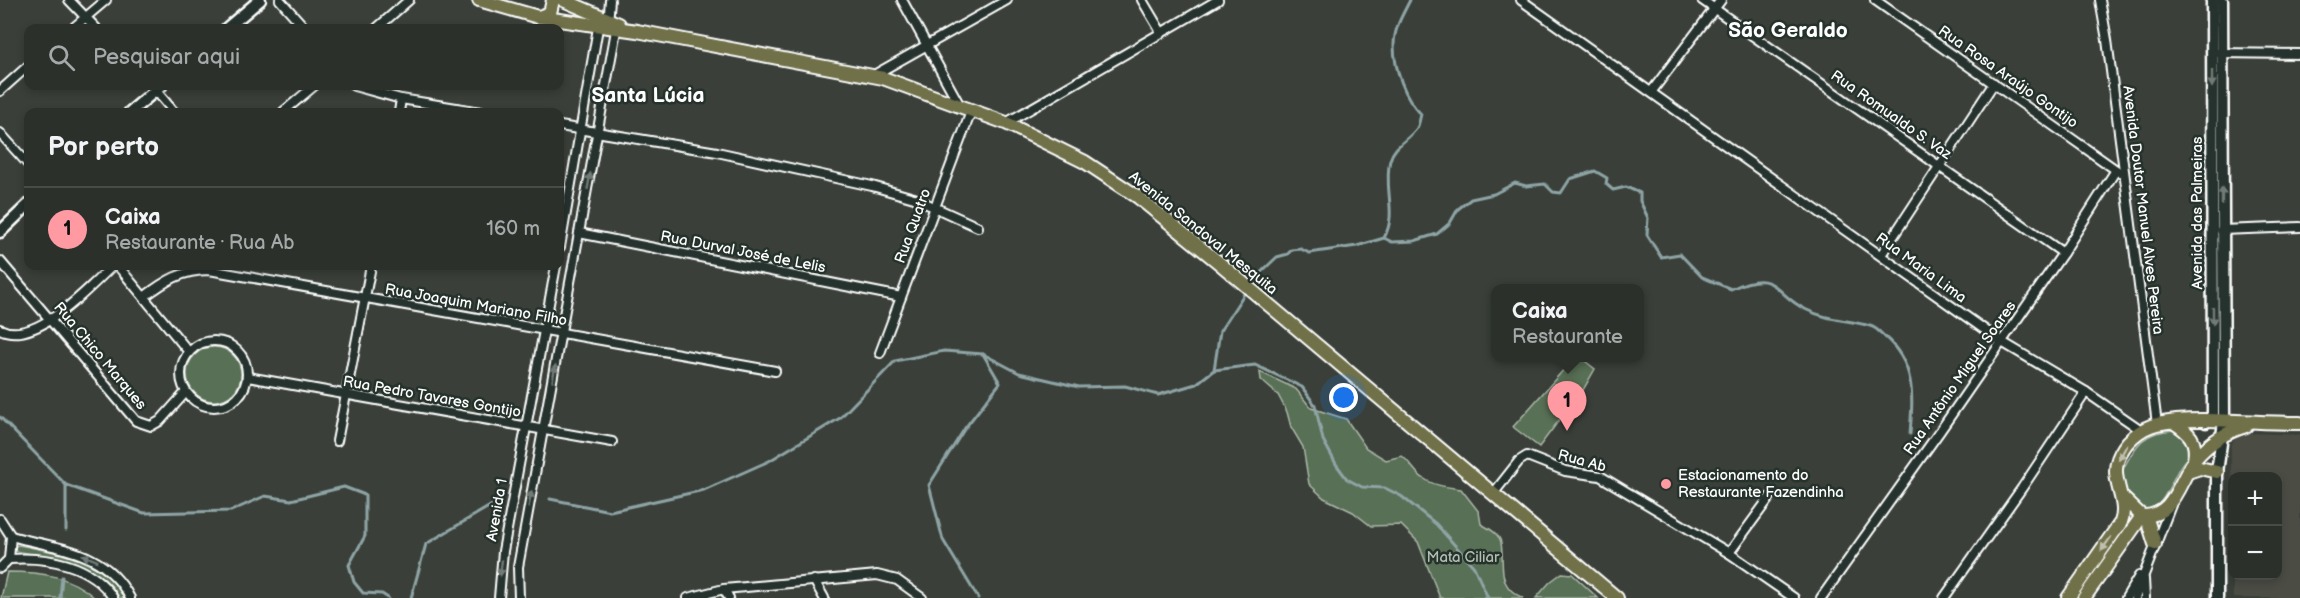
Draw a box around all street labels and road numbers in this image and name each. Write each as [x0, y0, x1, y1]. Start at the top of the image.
street label: Rua Rosa Araújo Gontijo [1934, 22, 2082, 132]
street label: Rua Romualdo S. Vaz [1827, 66, 1956, 164]
street label: Avenida Doutor Manuel Alves Pereira [2118, 84, 2168, 336]
street label: Avenida das Palmeiras [2188, 136, 2207, 289]
street label: Avenida Sandoval Mesquita [1125, 167, 1281, 299]
street label: Rua Quatro [891, 186, 935, 266]
street label: Rua Durval José de Lelis [659, 227, 828, 277]
street label: Rua Maria Lima [1872, 229, 1970, 307]
street label: Rua Joaquim Mariano Filho [383, 280, 569, 330]
street label: Rua Antônio Miguel Soares [1900, 297, 2021, 459]
street label: Rua Chico Marques [49, 298, 151, 414]
street label: Rua Pedro Tavares Gontijo [341, 372, 523, 422]
street label: Rua Ab [1556, 445, 1609, 477]
street label: Avenida 1 [482, 477, 512, 543]

